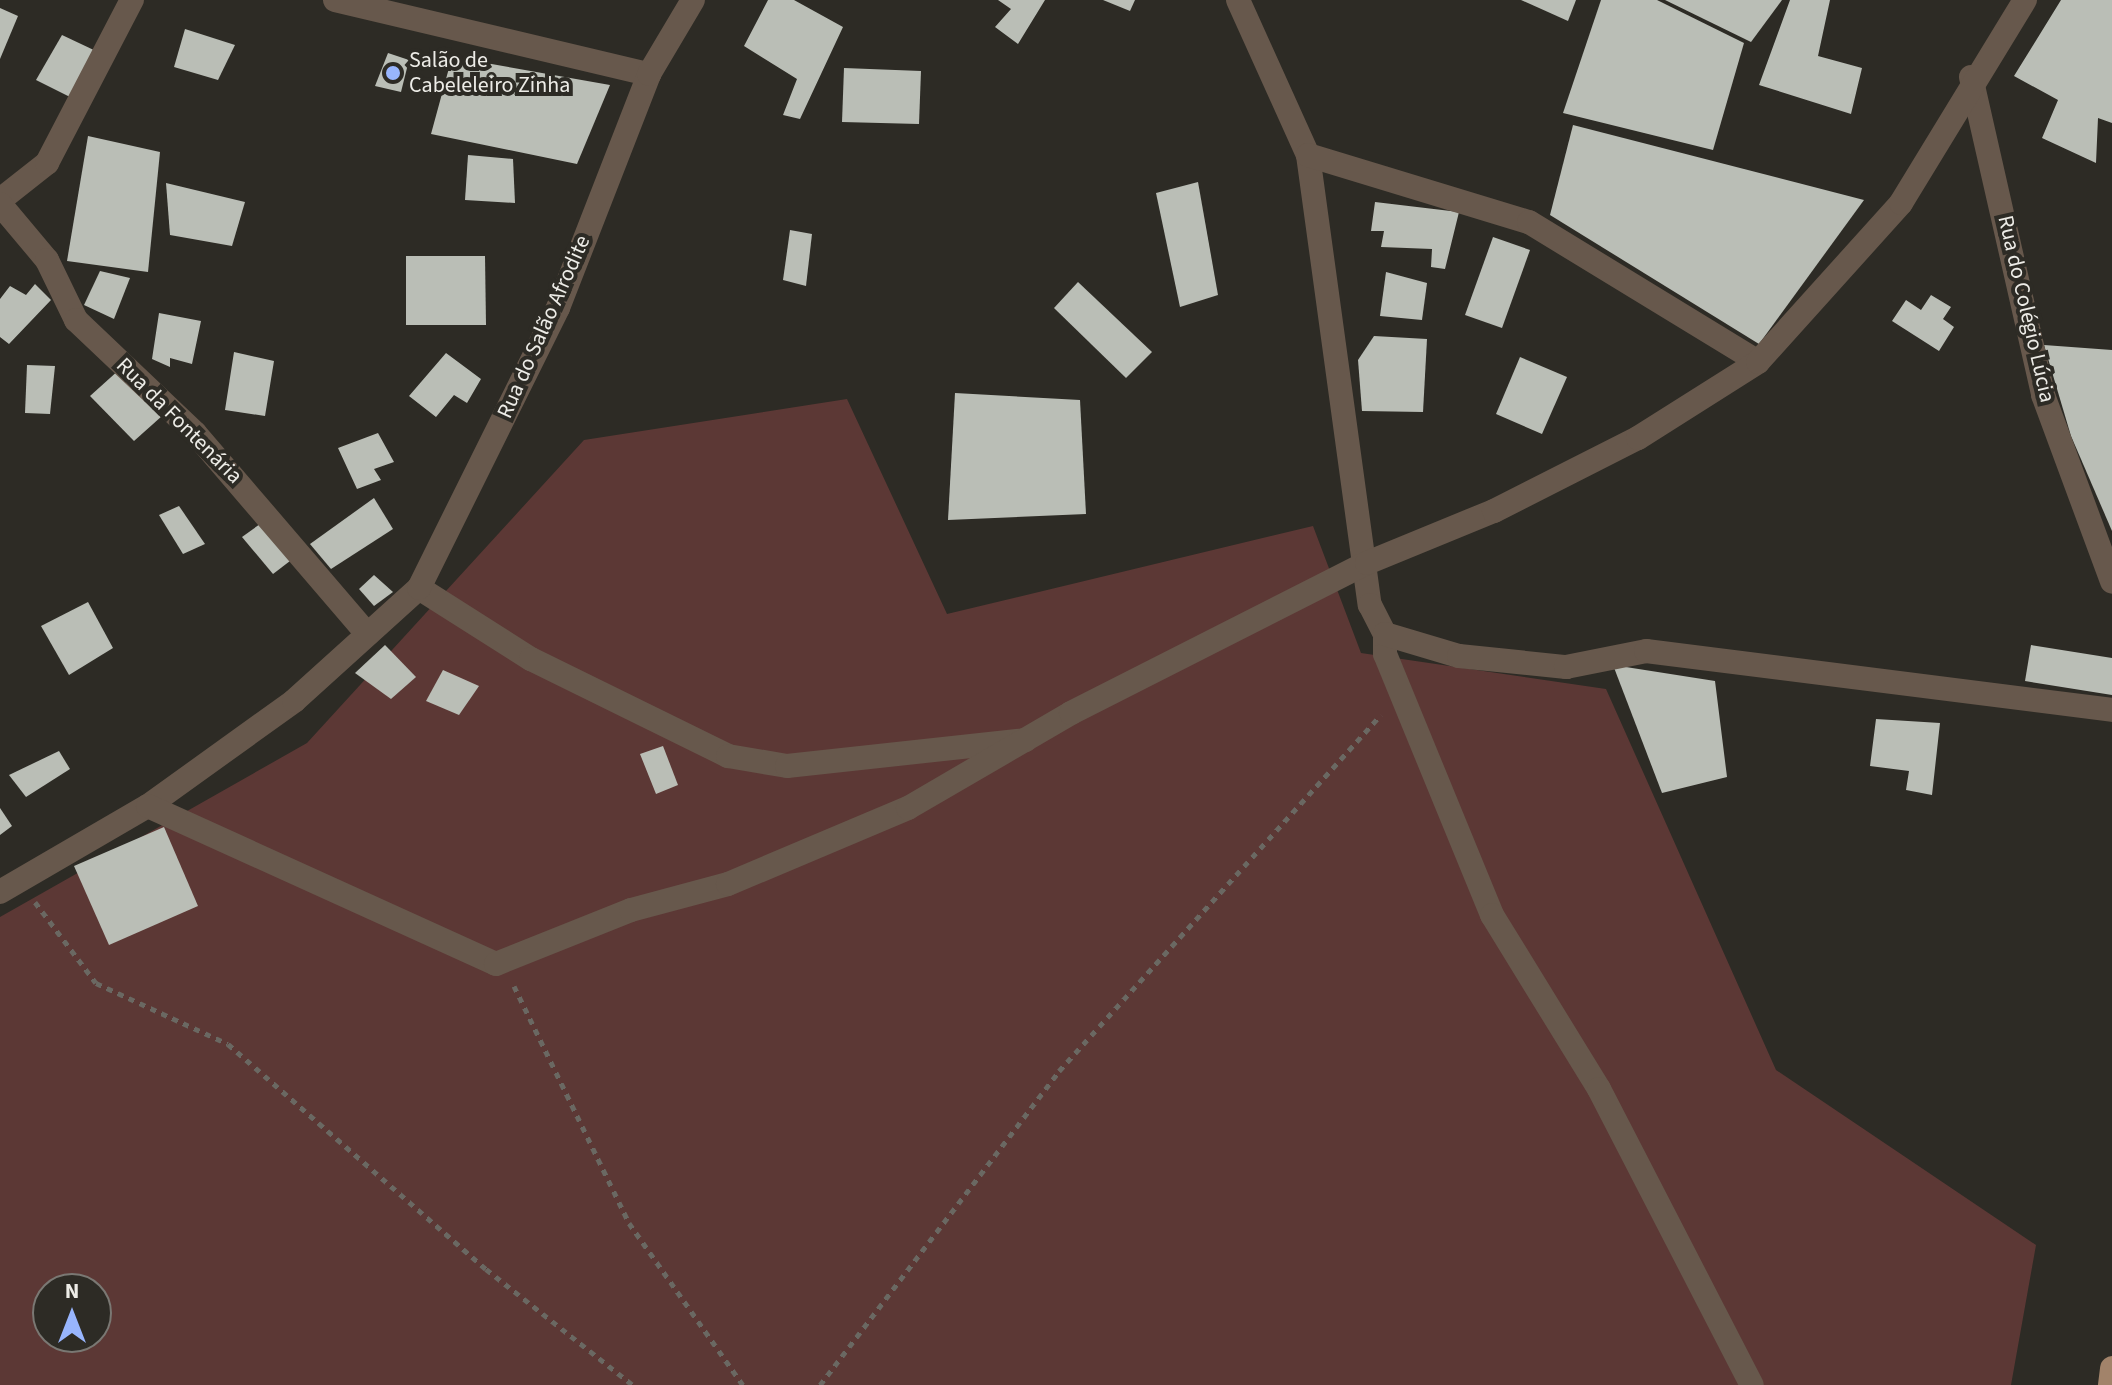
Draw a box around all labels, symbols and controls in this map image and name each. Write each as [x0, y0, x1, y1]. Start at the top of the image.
place label: Salão de Cabeleleiro Zinha [409, 47, 570, 98]
marker: Salão de Cabeleleiro Zinha [384, 64, 402, 82]
street label: Rua do Colégio Lúcia [1992, 213, 2060, 405]
street label: Rua do Salão Afrodite [492, 231, 596, 423]
street label: Rua da Fontenária [110, 352, 248, 490]
north arrow [32, 1273, 112, 1353]
text: N [65, 1275, 79, 1307]

